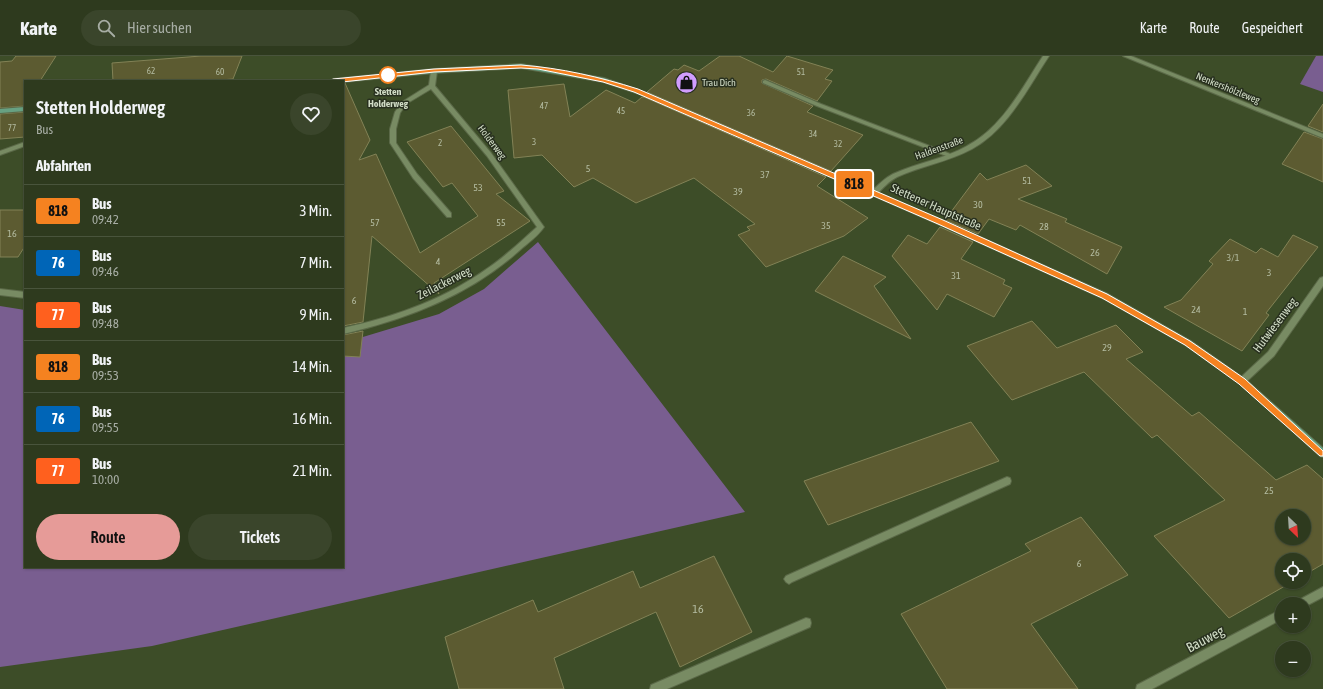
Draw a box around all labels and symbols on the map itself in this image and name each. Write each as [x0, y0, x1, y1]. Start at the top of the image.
house number: 62 [147, 66, 155, 76]
marker: Stetten Holderweg [379, 66, 397, 84]
house number: 60 [216, 67, 224, 77]
house number: 51 [797, 67, 805, 77]
shop icon: Trau Dich [673, 69, 699, 95]
street label: Nenkershölzleweg [1194, 70, 1262, 106]
place label: Trau Dich [702, 77, 736, 88]
place label: Stetten Holderweg [368, 86, 409, 109]
house number: 47 [540, 101, 548, 111]
house number: 45 [617, 106, 625, 116]
house number: 36 [747, 108, 755, 118]
house number: 77 [8, 123, 16, 133]
street label: Holderweg [476, 123, 509, 162]
house number: 34 [809, 129, 817, 139]
street label: Haldenstraße [914, 134, 965, 162]
house number: 3 [532, 137, 536, 147]
house number: 2 [438, 138, 442, 148]
house number: 32 [834, 139, 842, 149]
house number: 5 [586, 163, 591, 174]
house number: 37 [760, 169, 770, 180]
line badge: 818 [831, 171, 877, 197]
house number: 51 [1022, 175, 1032, 186]
street label: Stettener Hauptstraße [889, 181, 983, 233]
house number: 53 [473, 182, 483, 193]
house number: 39 [733, 186, 743, 197]
house number: 30 [973, 199, 983, 210]
house number: 57 [370, 217, 380, 228]
house number: 55 [496, 217, 506, 228]
house number: 35 [821, 220, 831, 231]
house number: 28 [1039, 221, 1049, 232]
house number: 16 [7, 228, 17, 239]
house number: 26 [1090, 247, 1100, 258]
house number: 3/1 [1227, 252, 1240, 263]
house number: 4 [436, 256, 441, 267]
street label: Zeilackerweg [415, 263, 474, 303]
house number: 3 [1267, 267, 1272, 278]
house number: 31 [951, 270, 961, 281]
street label: Hutwiesenweg [1250, 294, 1301, 355]
house number: 6 [352, 295, 357, 306]
house number: 24 [1191, 304, 1201, 315]
house number: 1 [1243, 306, 1248, 317]
house number: 29 [1102, 342, 1112, 353]
house number: 25 [1264, 485, 1274, 496]
north arrow [1275, 509, 1311, 545]
house number: 6 [1077, 558, 1082, 569]
house number: 16 [692, 602, 704, 616]
street label: Bauweg [1183, 622, 1227, 656]

